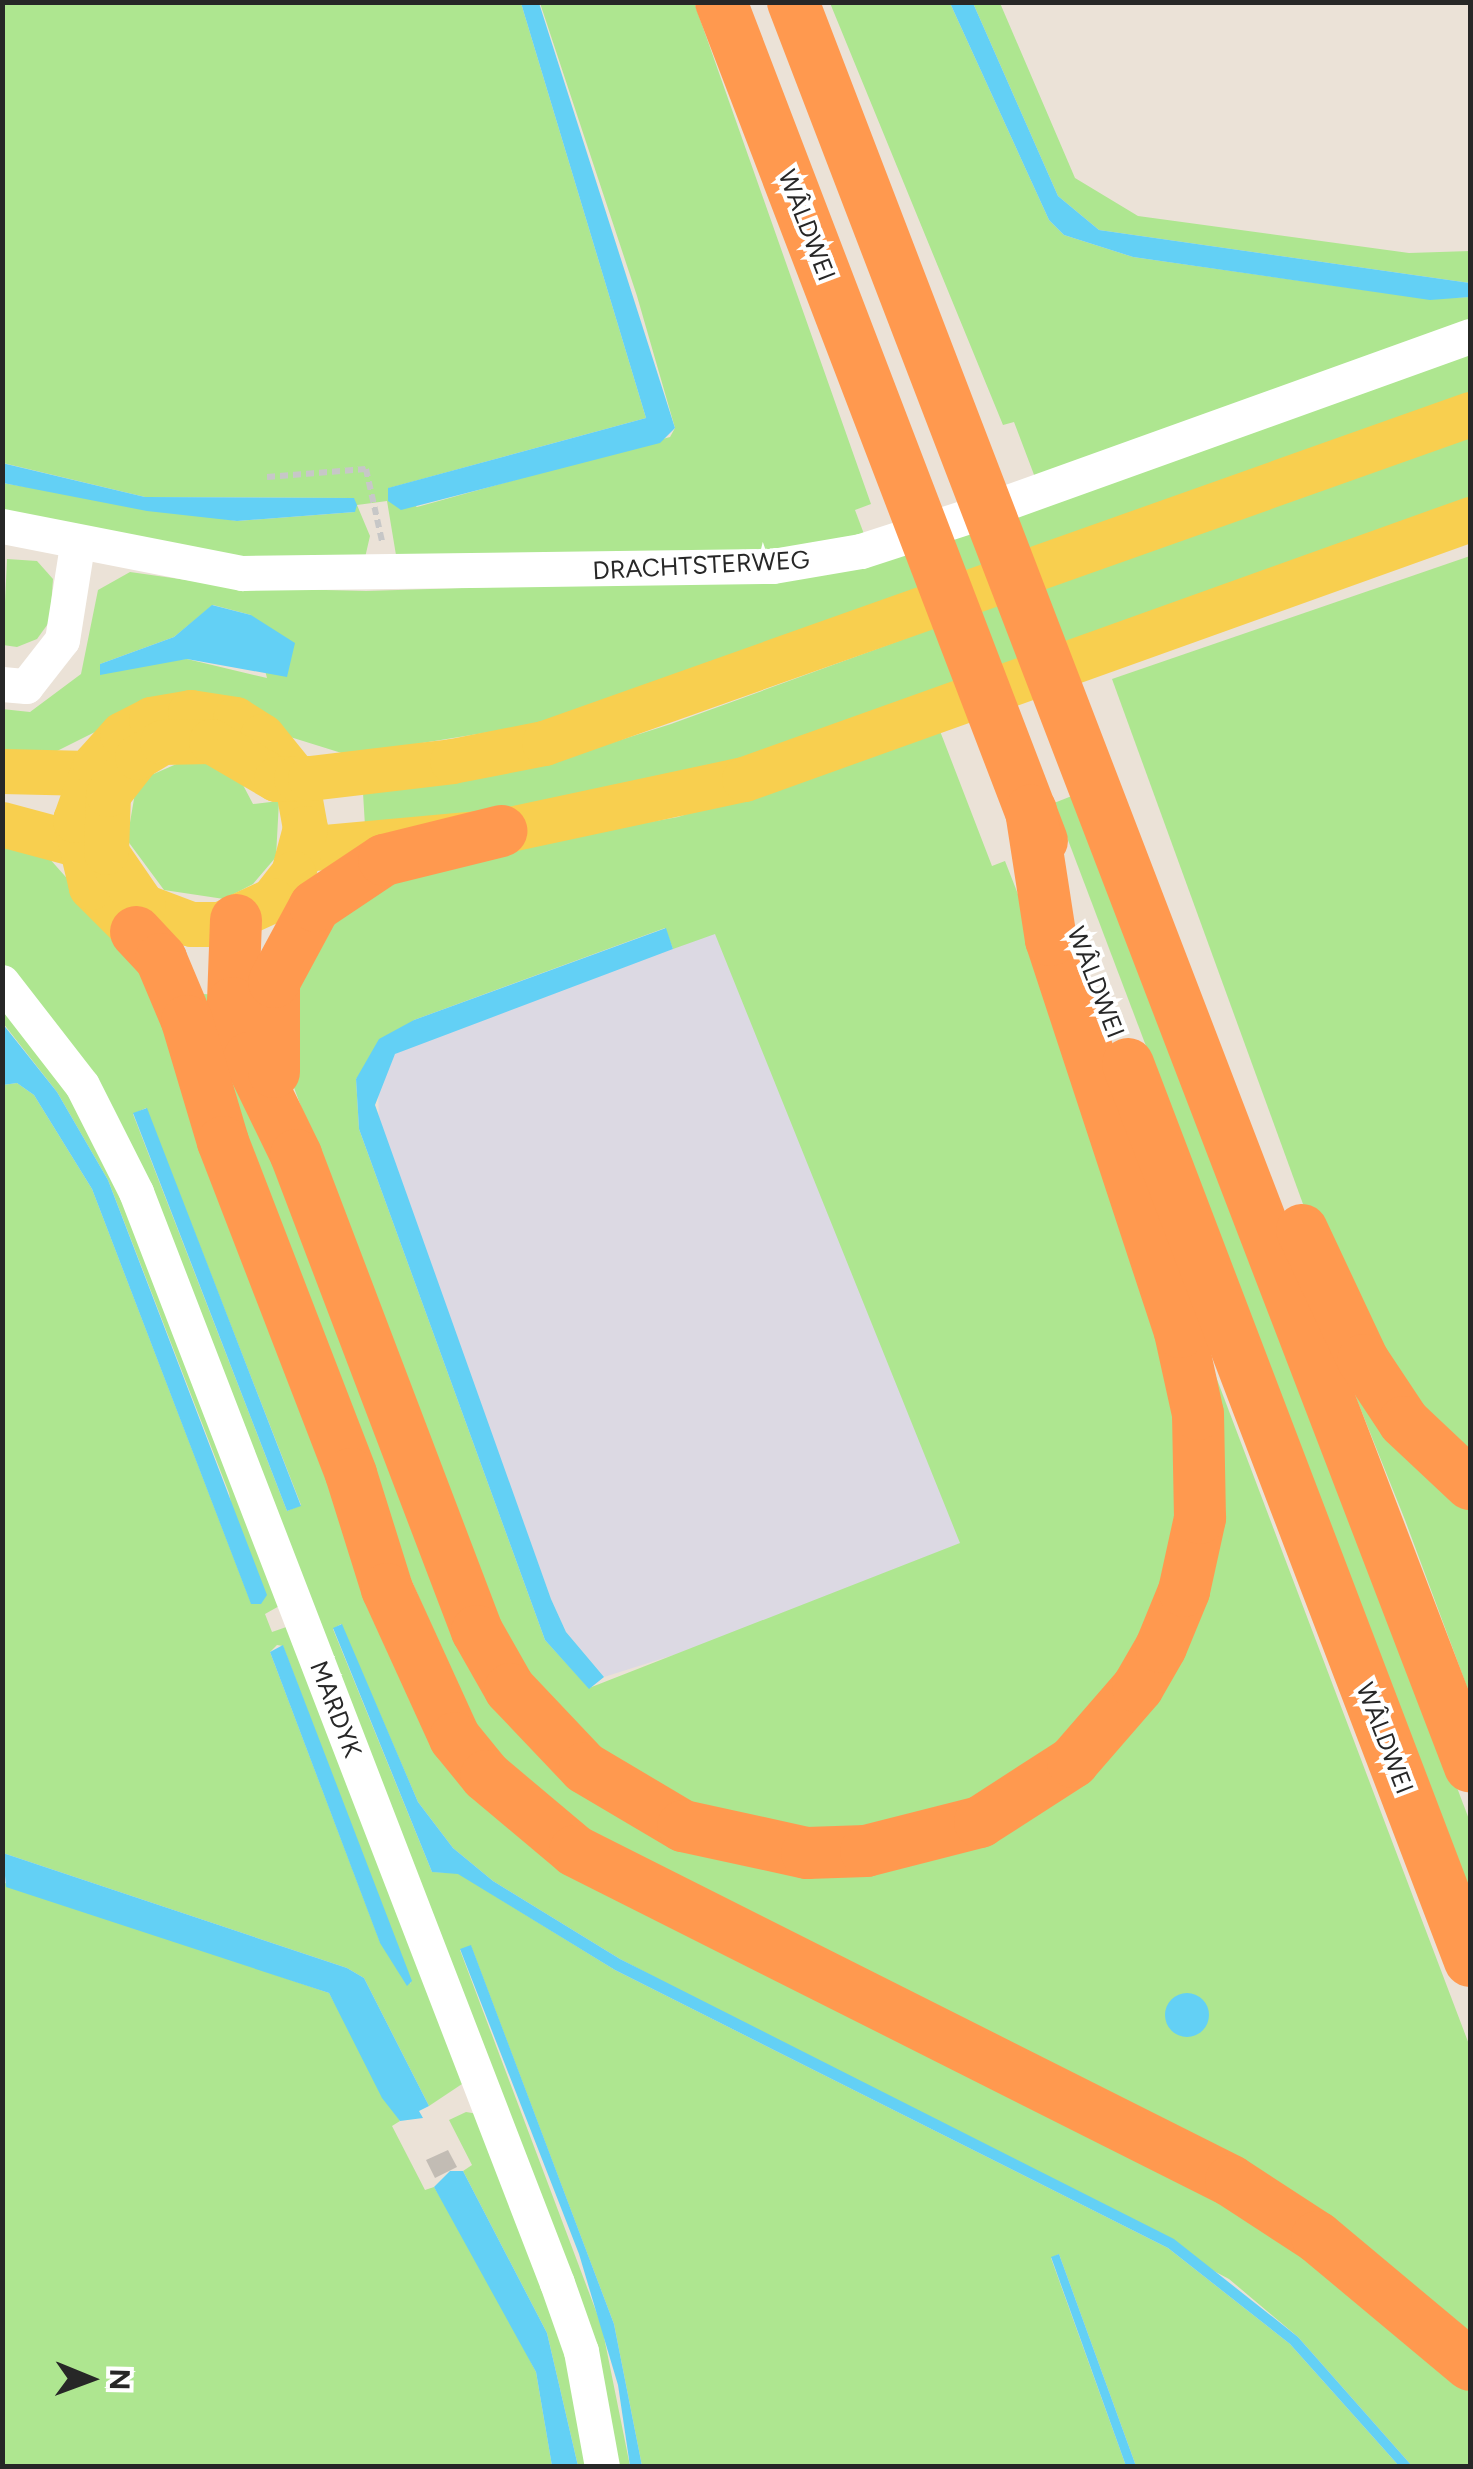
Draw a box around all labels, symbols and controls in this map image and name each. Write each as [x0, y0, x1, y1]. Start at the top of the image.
street label: WÂLDWEI [772, 165, 842, 285]
street label: DRACHTSTERWEG [592, 544, 810, 586]
street label: WÂLDWEI [1061, 922, 1131, 1042]
street label: MARDYK [304, 1656, 368, 1762]
street label: WÂLDWEI [1350, 1678, 1420, 1798]
north arrow [40, 2329, 140, 2429]
text: N [103, 2368, 137, 2391]

